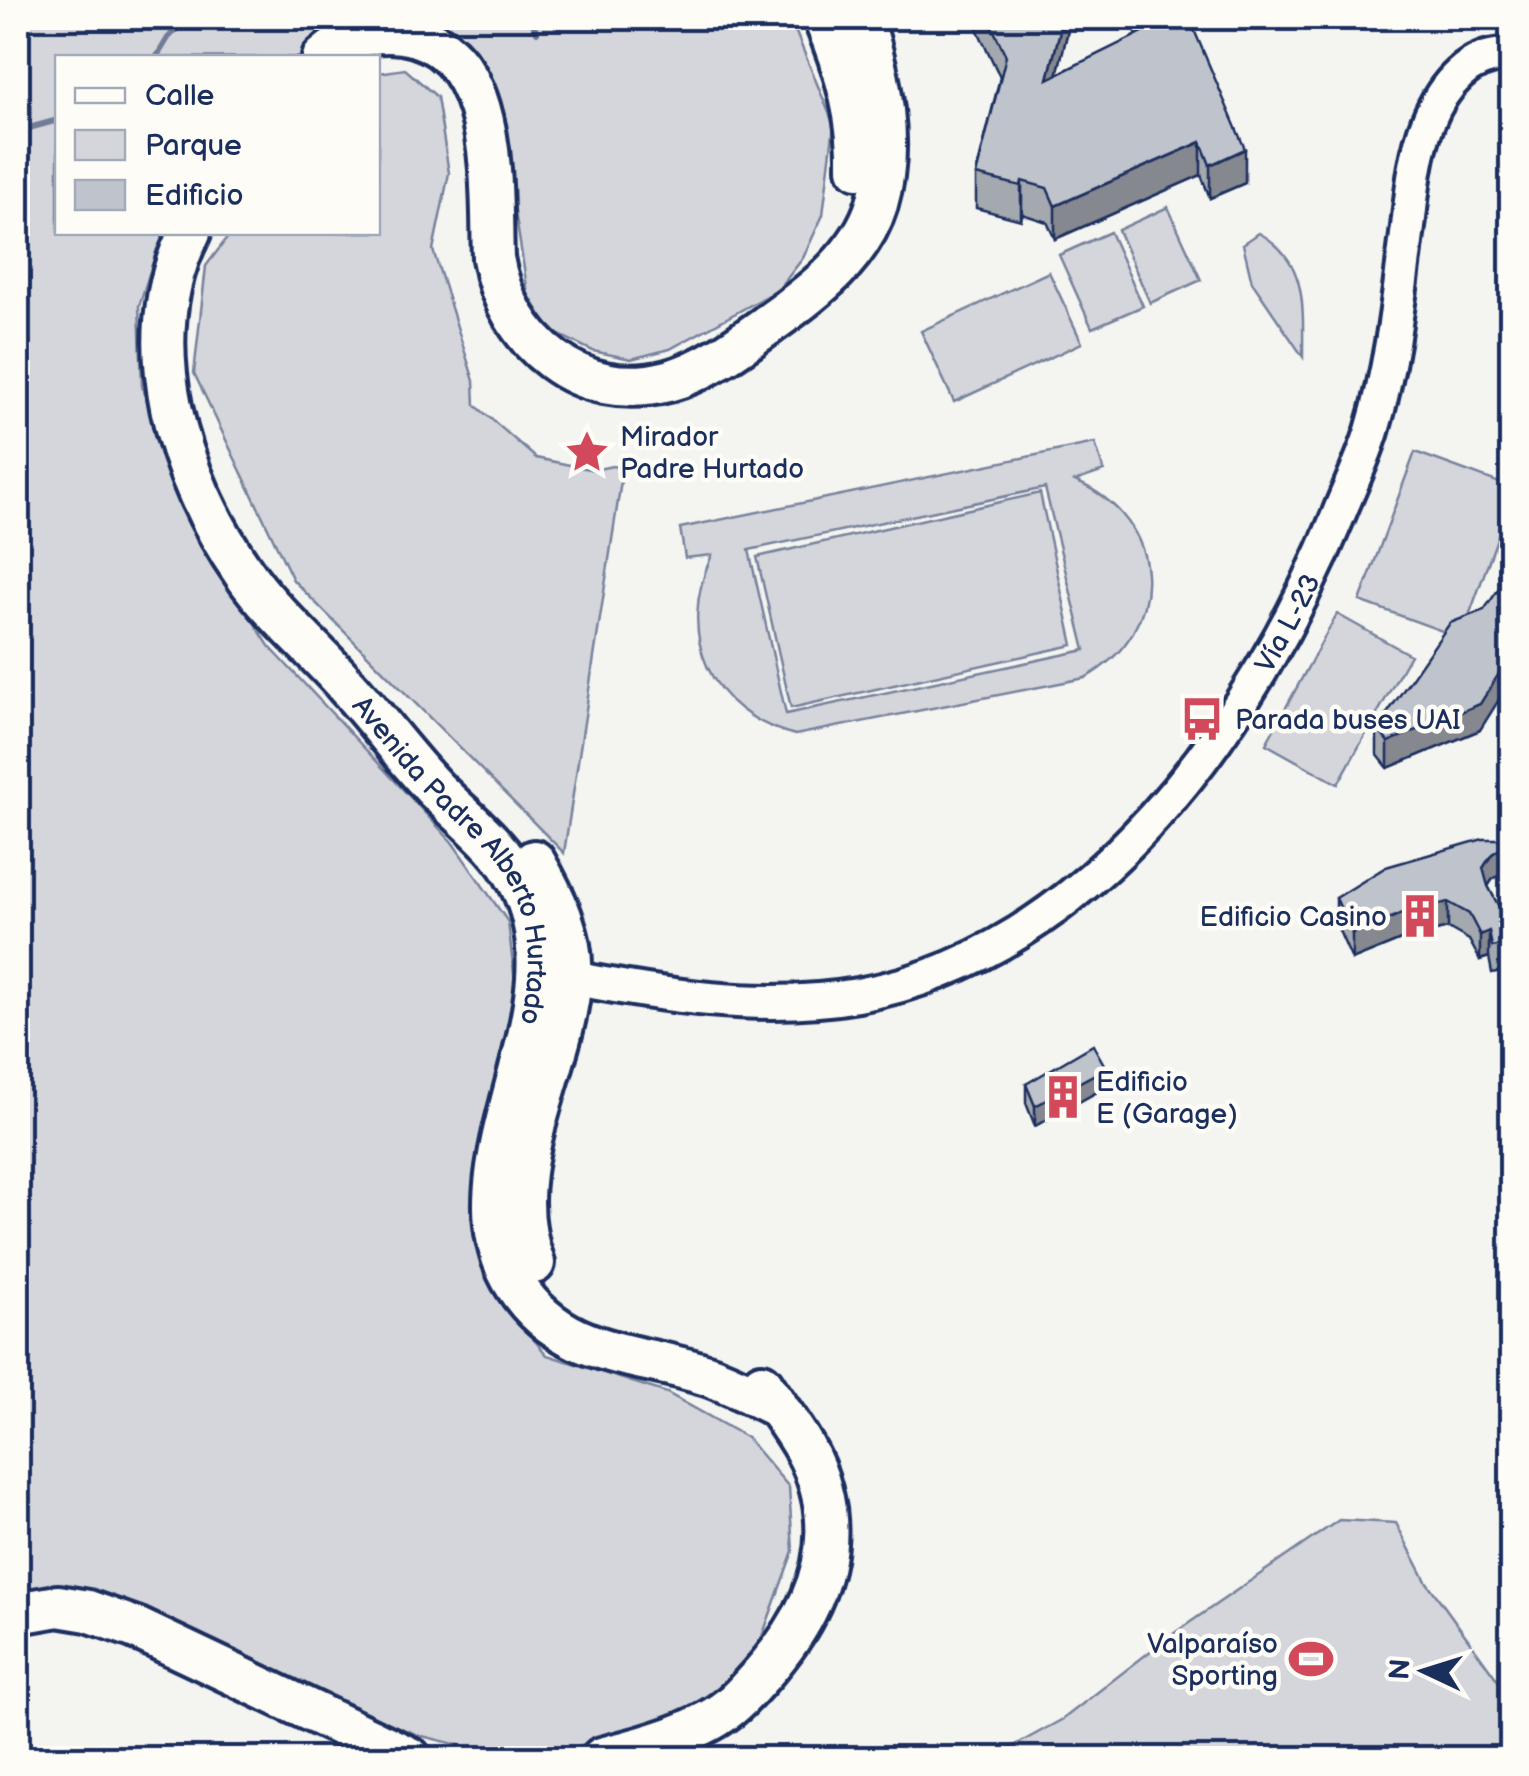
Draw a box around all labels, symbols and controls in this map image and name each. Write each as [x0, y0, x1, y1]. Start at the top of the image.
legend [55, 55, 380, 235]
text: Calle [145, 78, 214, 114]
text: Parque [145, 128, 242, 164]
text: Edificio [145, 178, 244, 214]
place label: Mirador Padre Hurtado [620, 421, 804, 486]
place icon: Mirador Padre Hurtado [563, 428, 611, 476]
street label: Vía L-23 [1249, 569, 1328, 679]
street label: Avenida Padre Alberto Hurtado [345, 690, 553, 1028]
bus stop icon: Parada buses UAI [1178, 695, 1226, 743]
place label: Parada buses UAI [1235, 704, 1461, 737]
building icon: Edificio Casino [1396, 892, 1444, 940]
place label: Edificio Casino [1200, 901, 1387, 934]
place label: Edificio E (Garage) [1096, 1066, 1238, 1131]
building icon: Edificio E (Garage) [1039, 1073, 1087, 1121]
north arrow [1374, 1621, 1474, 1721]
place label: Valparaíso Sporting [1147, 1628, 1278, 1693]
sports icon: Valparaíso Sporting [1287, 1635, 1335, 1683]
text: N [1383, 1658, 1418, 1681]

